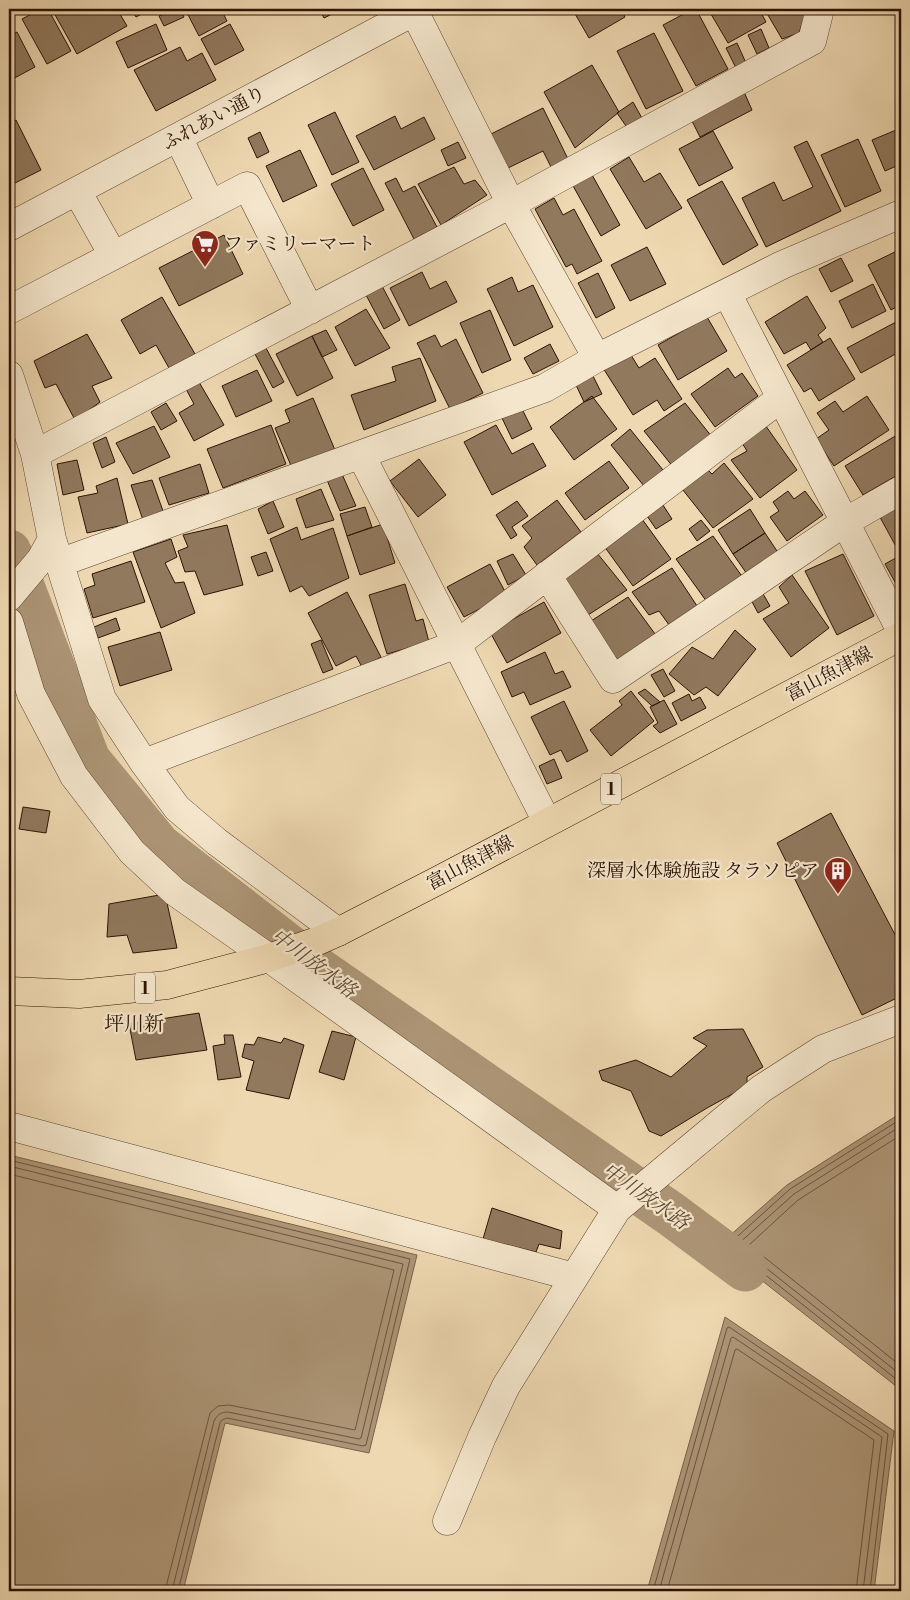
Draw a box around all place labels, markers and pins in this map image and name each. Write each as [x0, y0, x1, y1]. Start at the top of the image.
supermarket icon: ファミリーマート [190, 229, 220, 268]
place label: ファミリーマート [224, 232, 376, 256]
building icon: 深層水体験施設 タラソピア [823, 856, 853, 895]
place label: 深層水体験施設 タラソピア [587, 859, 819, 883]

